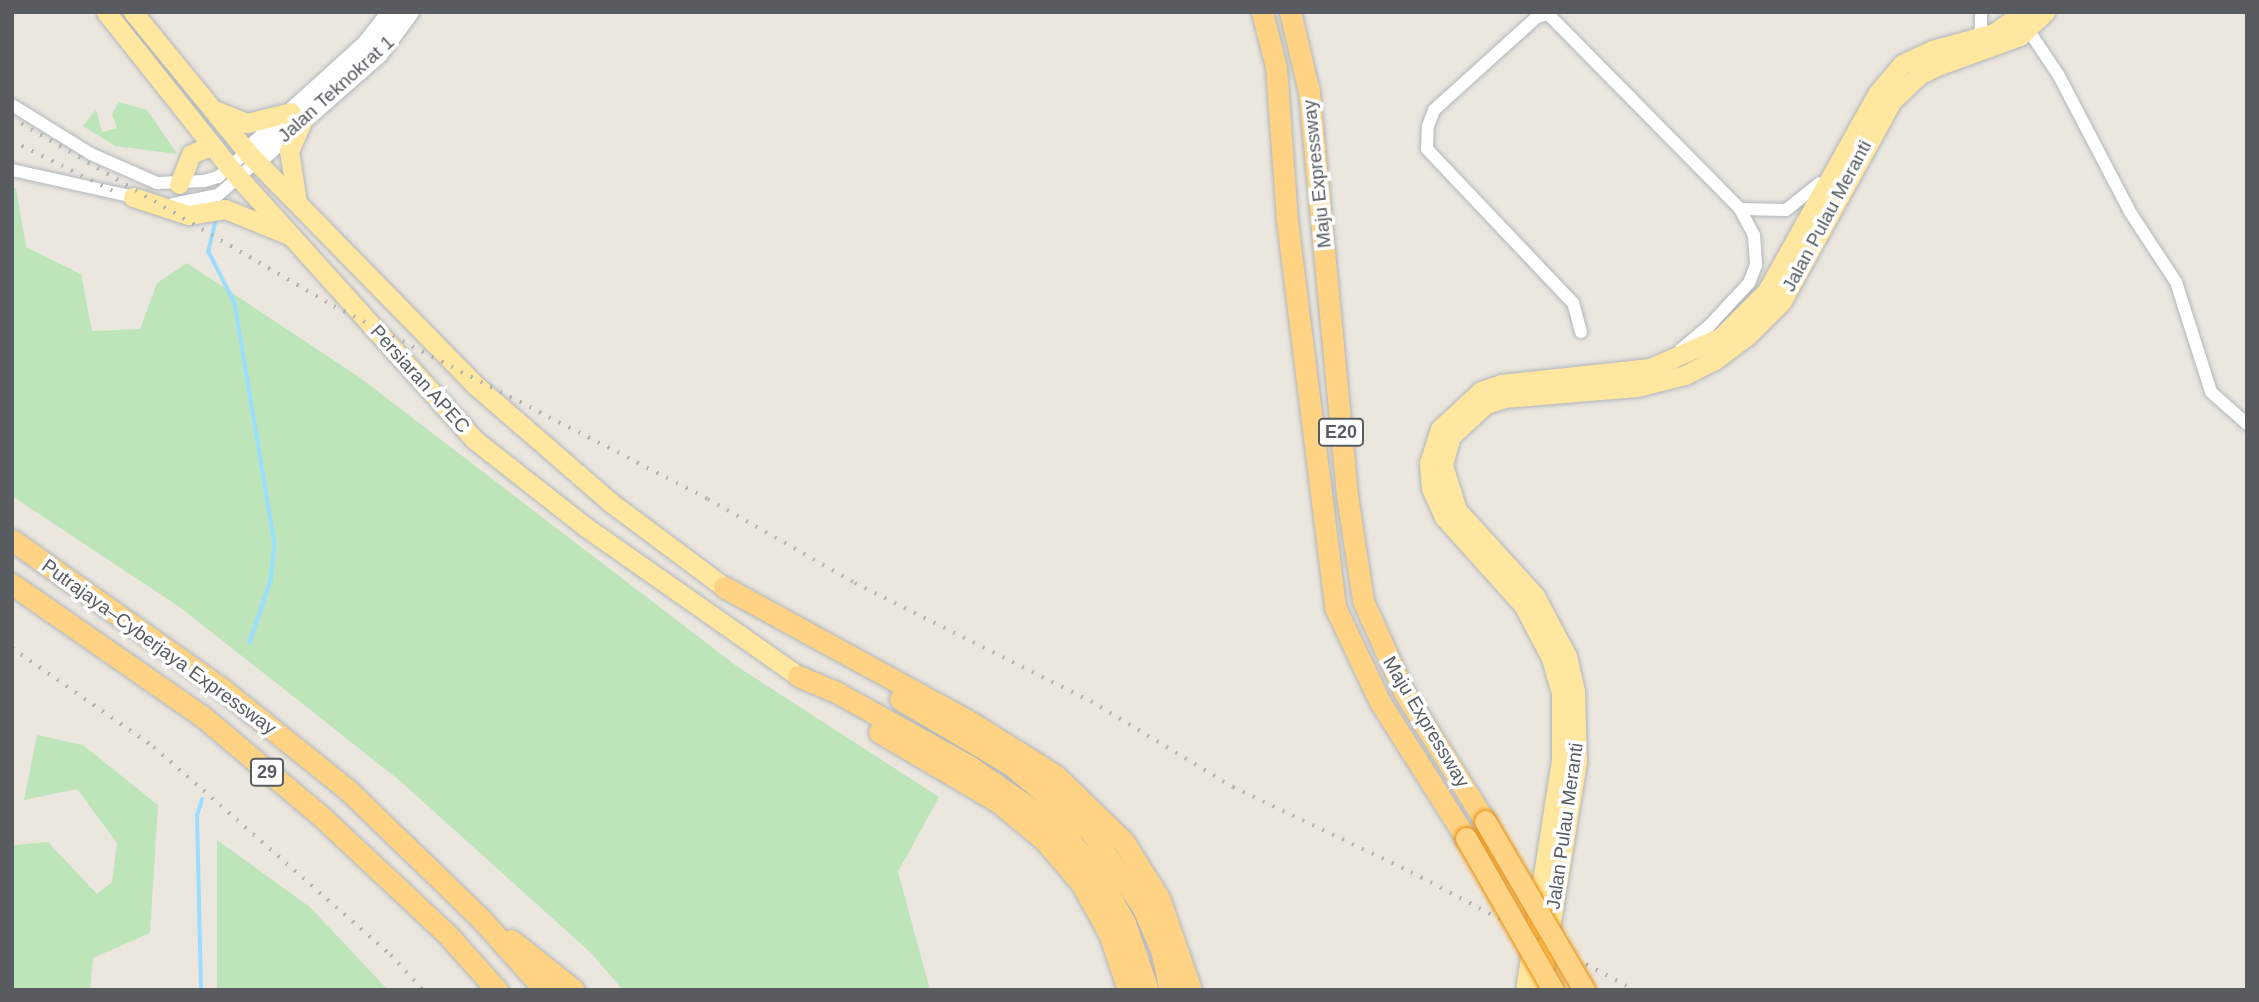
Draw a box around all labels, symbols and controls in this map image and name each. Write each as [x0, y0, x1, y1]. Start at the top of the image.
street label: Jalan Teknokrat 1 [273, 31, 399, 147]
street label: Maju Expressway [1298, 99, 1336, 249]
street label: Jalan Pulau Meranti [1778, 137, 1876, 295]
street label: Persiaran APEC [365, 320, 475, 438]
road number: E20 [1316, 418, 1366, 446]
street label: Putrajaya–Cyberjaya Expressway [37, 554, 281, 740]
street label: Maju Expressway [1378, 652, 1474, 792]
street label: Jalan Pulau Meranti [1542, 741, 1588, 911]
road number: 29 [250, 758, 284, 786]

